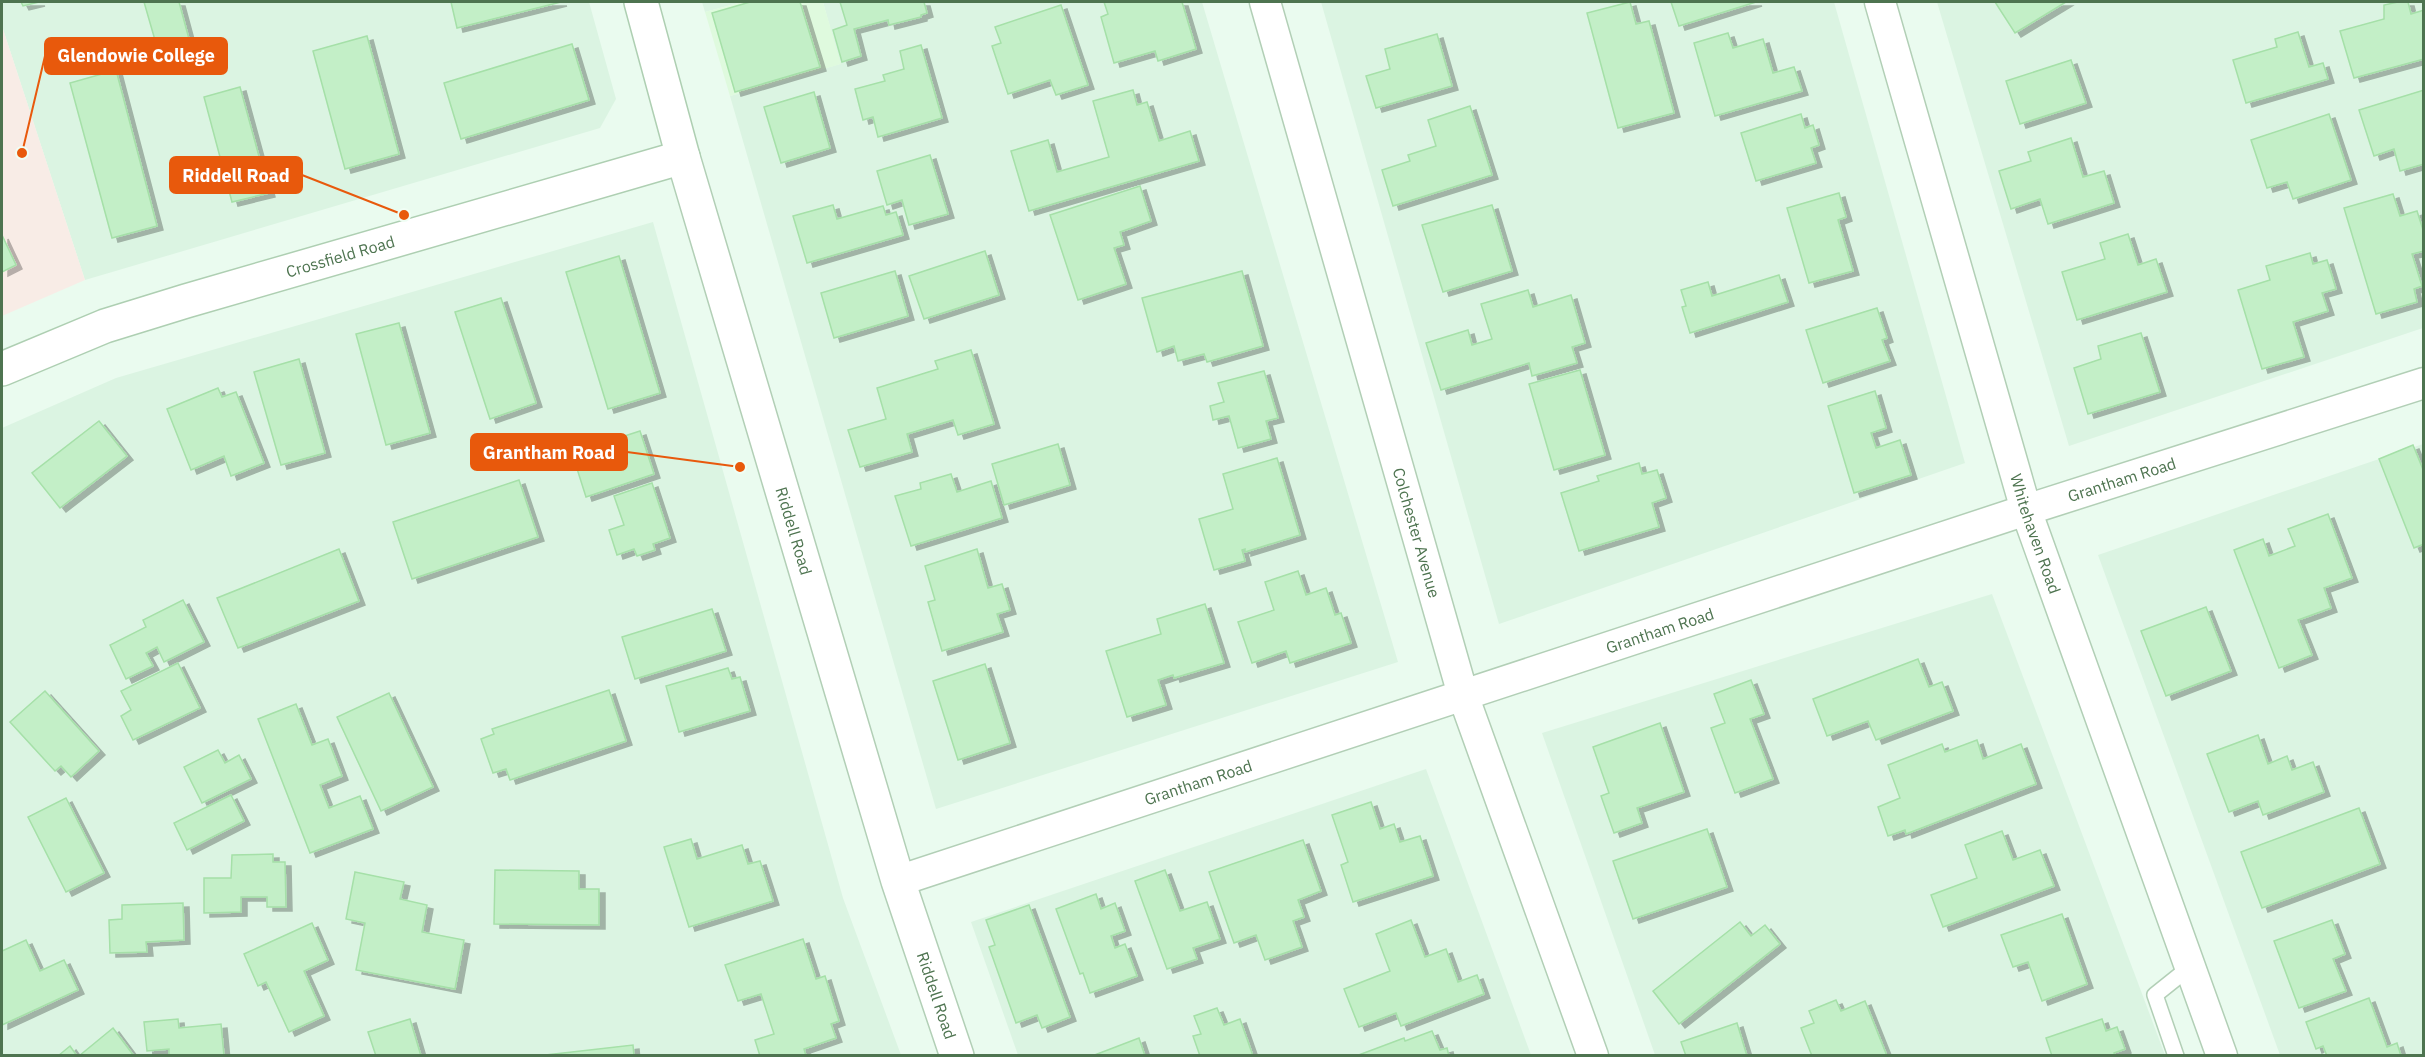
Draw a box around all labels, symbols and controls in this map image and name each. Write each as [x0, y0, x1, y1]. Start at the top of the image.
callout: Glendowie College [45, 38, 227, 74]
text: Glendowie College [57, 44, 215, 67]
callout: Riddell Road [170, 157, 302, 193]
text: Riddell Road [182, 164, 290, 187]
street label: Crossfield Road [284, 231, 397, 282]
callout: Grantham Road [471, 434, 627, 470]
text: Grantham Road [483, 441, 615, 464]
street label: Grantham Road [2065, 453, 2178, 506]
street label: Colchester Avenue [1389, 465, 1445, 600]
street label: Whitehaven Road [2006, 471, 2065, 596]
street label: Riddell Road [772, 484, 817, 577]
street label: Grantham Road [1603, 603, 1716, 657]
street label: Grantham Road [1142, 755, 1255, 809]
street label: Riddell Road [913, 949, 961, 1042]

